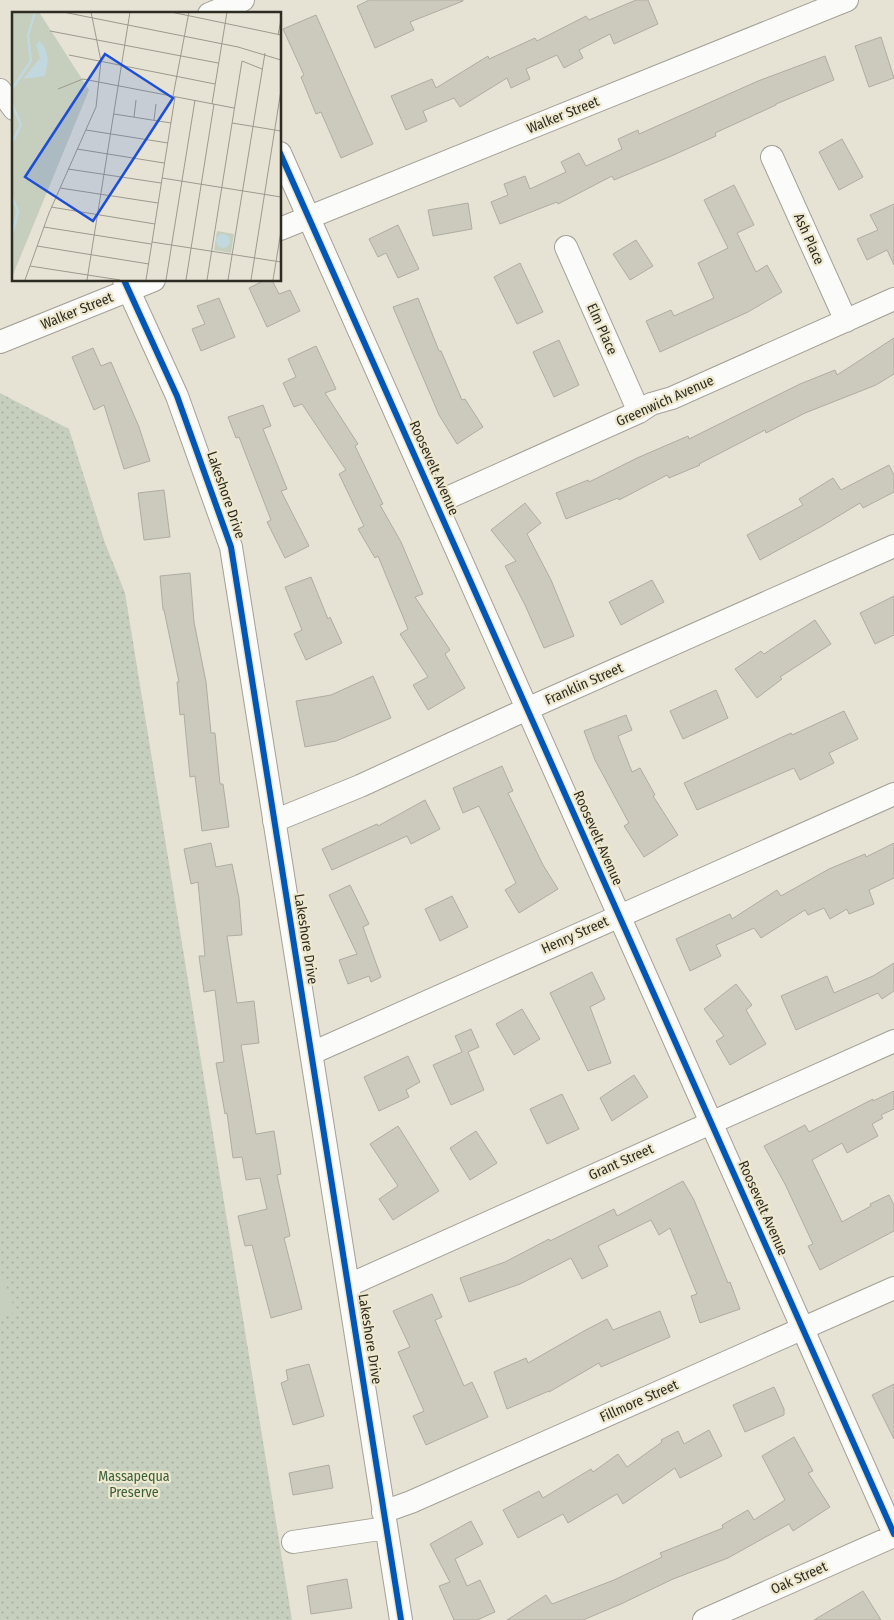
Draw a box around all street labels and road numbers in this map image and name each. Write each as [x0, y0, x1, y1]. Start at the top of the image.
street label: Walker Street [524, 93, 602, 137]
street label: Ash Place [790, 211, 828, 267]
street label: Walker Street [38, 289, 116, 333]
street label: Elm Place [583, 301, 621, 357]
street label: Greenwich Avenue [614, 372, 717, 430]
street label: Roosevelt Avenue [406, 418, 462, 518]
street label: Lakeshore Drive [203, 449, 249, 541]
street label: Franklin Street [543, 659, 626, 709]
street label: Roosevelt Avenue [570, 788, 626, 888]
street label: Lakeshore Drive [290, 893, 322, 986]
street label: Henry Street [539, 912, 612, 957]
street label: Grant Street [586, 1140, 656, 1184]
street label: Roosevelt Avenue [735, 1158, 791, 1258]
street label: Lakeshore Drive [354, 1293, 386, 1386]
street label: Fillmore Street [597, 1376, 681, 1426]
street label: Oak Street [768, 1558, 830, 1598]

